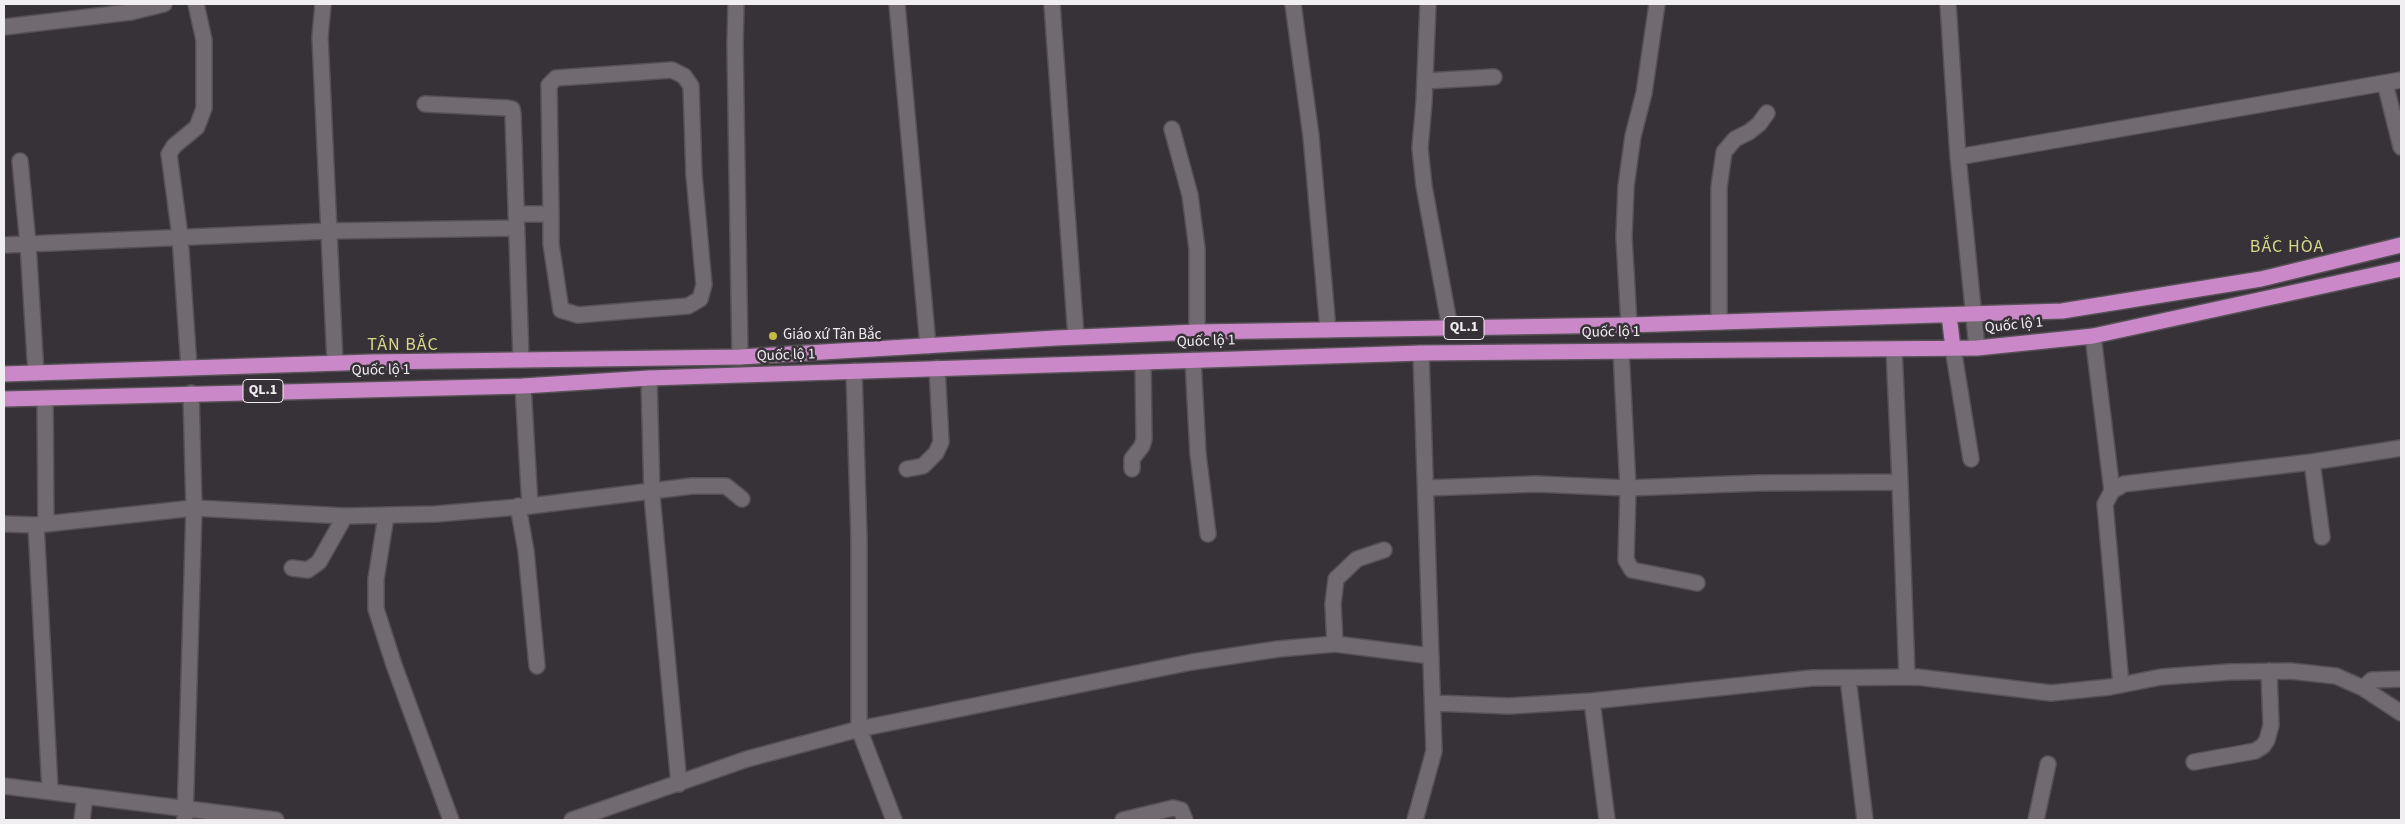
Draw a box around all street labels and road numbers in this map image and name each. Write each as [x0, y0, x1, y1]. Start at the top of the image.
street label: Quốc lộ 1 [1984, 314, 2044, 338]
road number: QL.1 [1444, 316, 1484, 339]
street label: Quốc lộ 1 [1582, 323, 1640, 343]
street label: Quốc lộ 1 [1176, 332, 1236, 352]
street label: Quốc lộ 1 [756, 346, 816, 366]
street label: Quốc lộ 1 [352, 361, 410, 381]
road number: QL.1 [243, 380, 283, 402]

